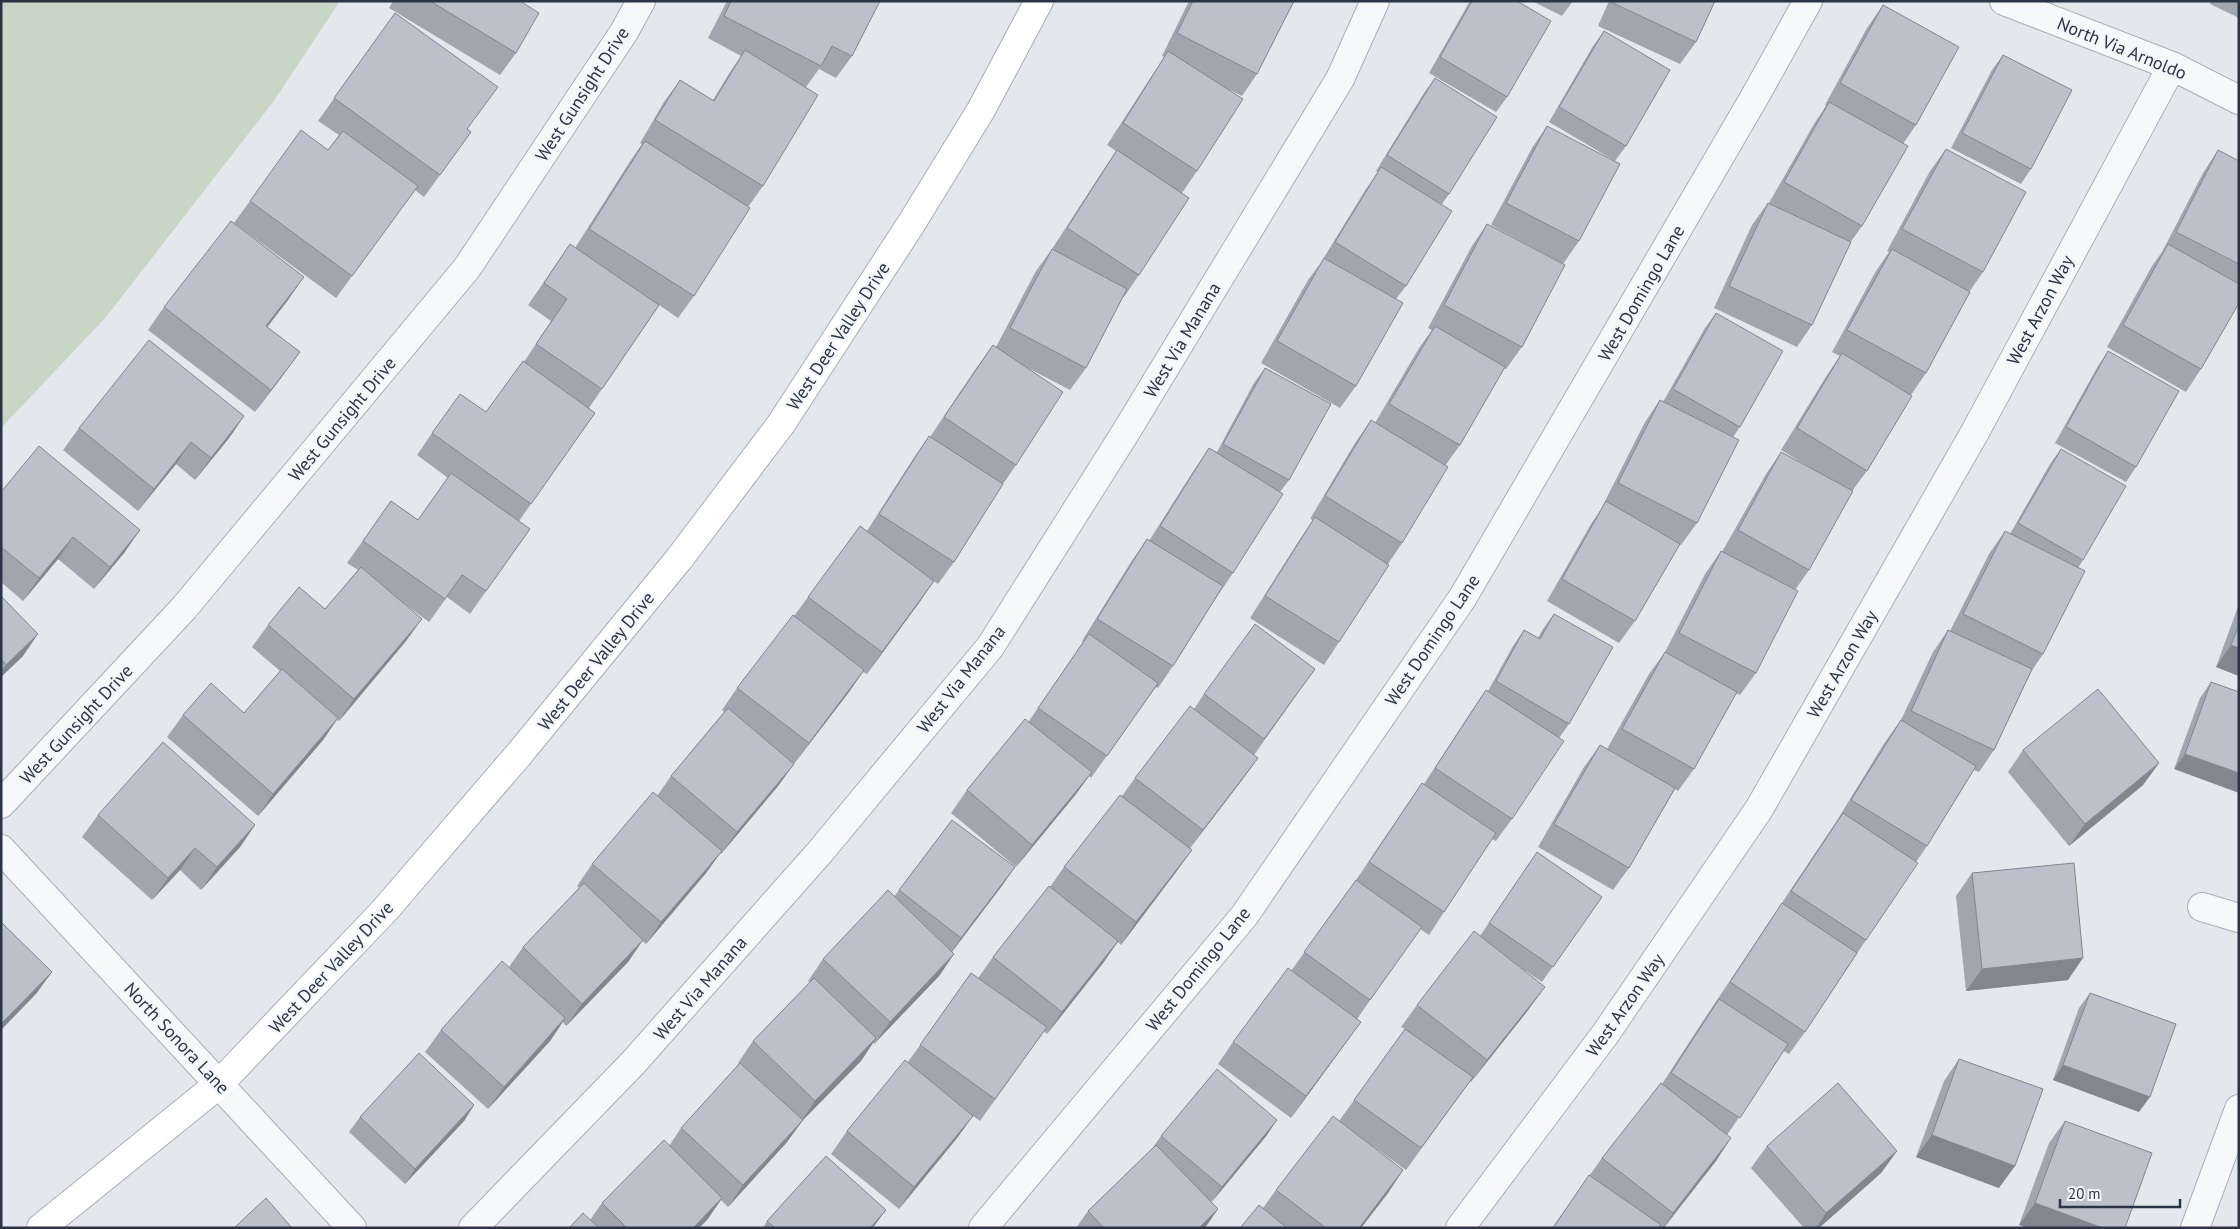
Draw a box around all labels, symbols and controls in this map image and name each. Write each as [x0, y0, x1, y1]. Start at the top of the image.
street label: North Via Arnoldo [2054, 12, 2190, 84]
street label: West Gunsight Drive [530, 23, 634, 165]
street label: West Domingo Lane [1593, 221, 1689, 365]
street label: West Arzon Way [2001, 251, 2079, 369]
street label: West Deer Valley Drive [781, 257, 895, 415]
street label: West Via Manana [1138, 278, 1226, 402]
street label: West Gunsight Drive [283, 352, 401, 486]
street label: West Domingo Lane [1380, 570, 1484, 710]
street label: West Deer Valley Drive [533, 587, 659, 735]
street label: West Arzon Way [1802, 605, 1883, 722]
street label: West Via Manana [912, 620, 1010, 738]
street label: West Gunsight Drive [15, 659, 137, 789]
street label: West Deer Valley Drive [264, 896, 398, 1038]
street label: West Domingo Lane [1141, 902, 1255, 1036]
street label: West Via Manana [648, 931, 752, 1045]
street label: West Arzon Way [1581, 948, 1669, 1061]
street label: North Sonora Lane [119, 977, 235, 1099]
scale bar [2060, 1176, 2180, 1208]
text: 20 m [2068, 1184, 2101, 1203]

